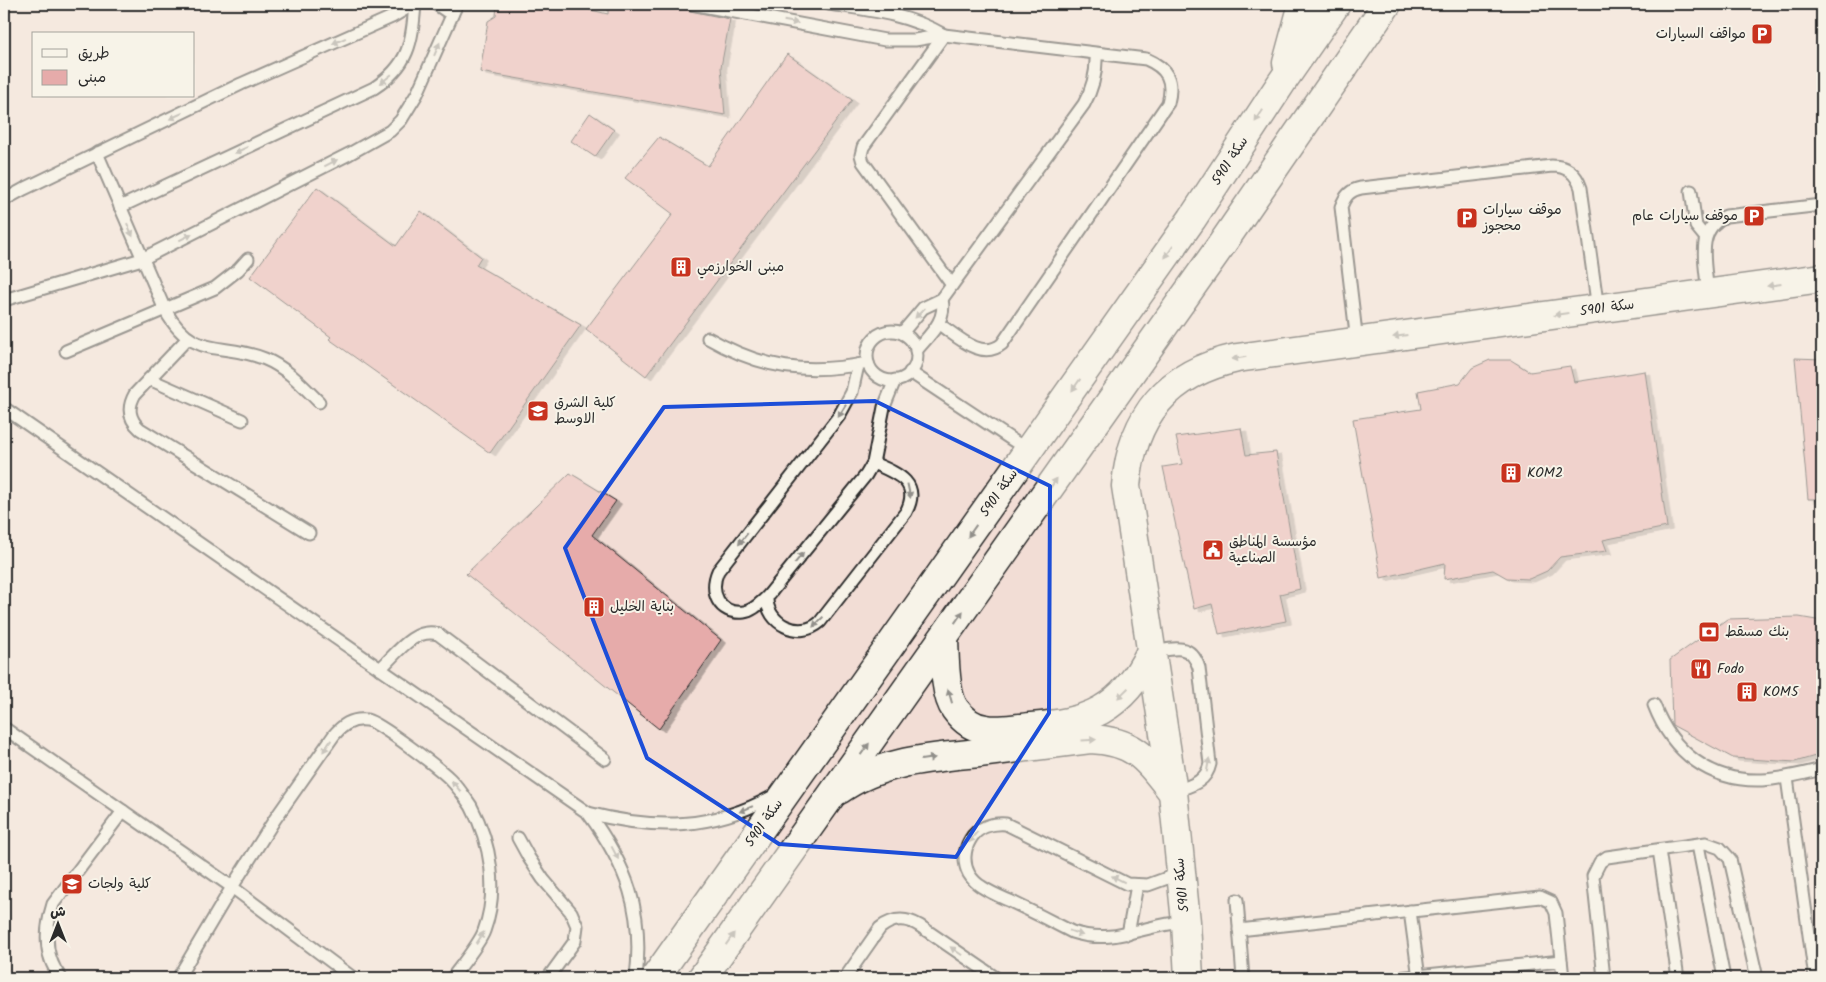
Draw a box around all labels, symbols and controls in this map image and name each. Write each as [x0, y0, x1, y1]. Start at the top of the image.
one-way arrow [784, 19, 800, 27]
parking icon: مواقف السيارات [1750, 22, 1774, 46]
place label: مواقف السيارات [1656, 23, 1746, 45]
legend [32, 32, 195, 98]
one-way arrow [332, 37, 346, 45]
text: طريق [78, 42, 110, 66]
one-way arrow [433, 42, 441, 56]
text: مبنى [78, 66, 106, 90]
one-way arrow [380, 73, 393, 84]
one-way arrow [1255, 110, 1264, 123]
one-way arrow [169, 112, 183, 120]
street label: سكة 5901 [1206, 132, 1254, 190]
one-way arrow [234, 146, 248, 154]
one-way arrow [324, 159, 338, 167]
place label: موقف سيارات محجوز [1482, 199, 1562, 237]
parking icon: موقف سيارات عام [1742, 204, 1766, 228]
place label: موقف سيارات عام [1632, 205, 1738, 227]
parking icon: موقف سيارات محجوز [1455, 206, 1479, 230]
one-way arrow [126, 223, 134, 238]
one-way arrow [179, 232, 193, 240]
one-way arrow [1164, 245, 1174, 258]
building icon: مبنى الخوارزمي [669, 255, 693, 279]
place label: مبنى الخوارزمي [697, 256, 784, 279]
one-way arrow [1766, 281, 1782, 289]
street label: سكة 5901 [1578, 293, 1636, 323]
one-way arrow [914, 307, 926, 319]
one-way arrow [1553, 310, 1569, 318]
one-way arrow [1392, 332, 1408, 340]
one-way arrow [1230, 354, 1246, 362]
one-way arrow [1071, 378, 1081, 391]
place label: كلية الشرق الاوسط [554, 392, 616, 430]
school or university icon: كلية الشرق الاوسط [526, 399, 550, 423]
one-way arrow [837, 404, 846, 417]
building icon: KOM2 [1499, 461, 1523, 485]
place label: KOM2 [1527, 462, 1563, 484]
street label: سكة 5901 [974, 464, 1024, 522]
one-way arrow [1048, 477, 1058, 491]
one-way arrow [905, 484, 913, 500]
one-way arrow [967, 525, 977, 538]
place label: مؤسسة المناطق الصناعية [1229, 531, 1317, 569]
one-way arrow [737, 532, 748, 545]
public building icon: مؤسسة المناطق الصناعية [1201, 538, 1225, 562]
one-way arrow [793, 552, 804, 565]
building icon: بناية الخليل [582, 595, 606, 619]
place label: بناية الخليل [610, 596, 674, 618]
one-way arrow [954, 610, 964, 624]
one-way arrow [813, 616, 825, 628]
bank icon: بنك مسقط [1697, 620, 1721, 644]
place label: بنك مسقط [1725, 621, 1789, 643]
restaurant icon: Fodo [1689, 657, 1713, 681]
place label: Fodo [1717, 658, 1744, 680]
building icon: KOM5 [1735, 680, 1759, 704]
place label: KOM5 [1763, 681, 1800, 703]
one-way arrow [1117, 687, 1129, 699]
one-way arrow [946, 689, 954, 704]
one-way arrow [1081, 735, 1097, 743]
one-way arrow [322, 739, 332, 752]
one-way arrow [860, 742, 870, 756]
one-way arrow [920, 755, 936, 763]
one-way arrow [1205, 757, 1213, 773]
one-way arrow [451, 780, 462, 793]
street label: سكة 5901 [739, 794, 789, 852]
one-way arrow [738, 805, 753, 813]
one-way arrow [968, 830, 979, 843]
one-way arrow [611, 846, 619, 861]
street label: سكة 5901 [1168, 857, 1196, 913]
school or university icon: كلية ولجات [60, 872, 84, 896]
place label: كلية ولجات [88, 873, 151, 895]
one-way arrow [1111, 875, 1125, 883]
north arrow [32, 900, 82, 950]
text: ش [50, 901, 66, 923]
one-way arrow [1069, 929, 1084, 937]
one-way arrow [475, 931, 485, 945]
one-way arrow [725, 932, 735, 945]
one-way arrow [949, 946, 963, 956]

